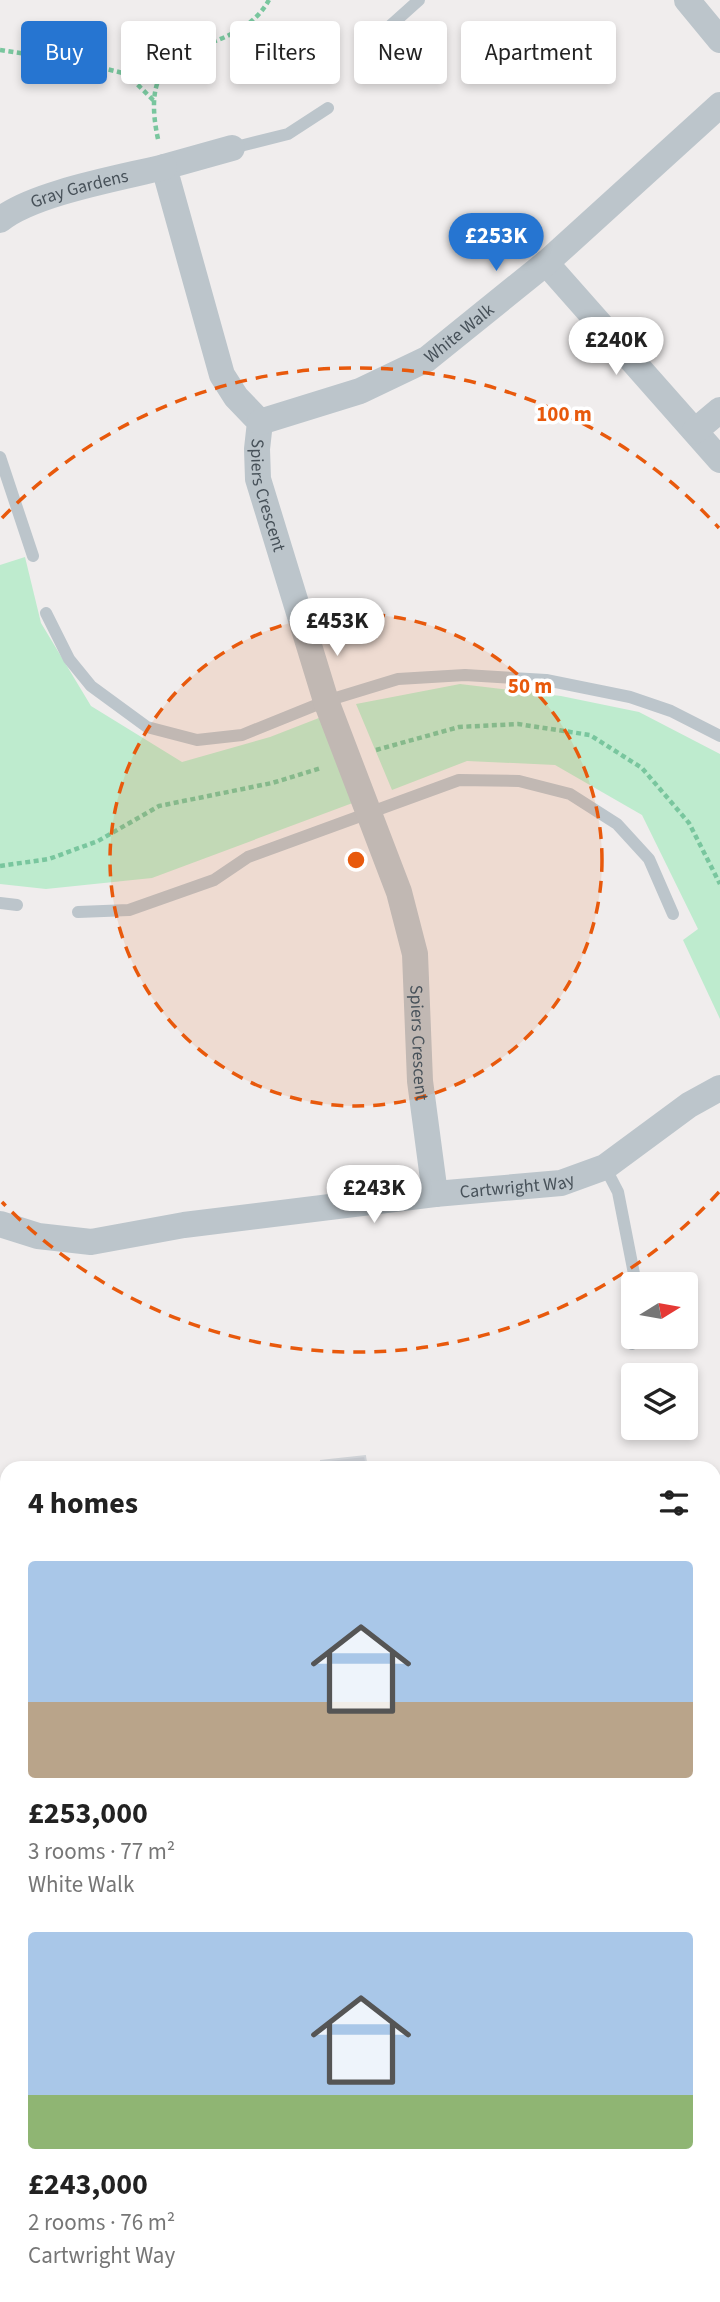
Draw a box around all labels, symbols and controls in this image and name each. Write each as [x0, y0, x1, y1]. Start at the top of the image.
chip: Buy [21, 21, 107, 84]
chip: Rent [121, 21, 216, 84]
chip: Filters [230, 21, 340, 84]
chip: New [354, 21, 447, 84]
chip: Apartment [461, 21, 616, 84]
street label: Gray Gardens [27, 163, 131, 214]
pin: £253K [447, 214, 545, 273]
text: £253K [465, 219, 527, 252]
street label: White Walk [419, 297, 499, 369]
pin: £240K [567, 318, 665, 377]
text: £240K [585, 323, 647, 356]
text: 100 m [536, 399, 592, 429]
street label: Spiers Crescent [244, 437, 292, 555]
pin: £453K [288, 598, 386, 658]
text: £453K [306, 604, 368, 637]
text: 50 m [508, 671, 552, 701]
centre of rings [344, 848, 368, 872]
street label: Spiers Crescent [404, 984, 435, 1102]
pin: £243K [325, 1166, 423, 1225]
street label: Cartwright Way [459, 1166, 579, 1204]
text: £243K [343, 1171, 405, 1204]
north arrow [621, 1272, 698, 1349]
map controls [621, 1272, 698, 1440]
button: layers [621, 1363, 698, 1440]
text: 4 homes [28, 1482, 138, 1525]
icon: filters [655, 1484, 693, 1522]
icon: home [298, 1606, 424, 1732]
text: £253,000 [28, 1792, 148, 1835]
text: 3 rooms · 77 m² [28, 1835, 175, 1868]
text: White Walk [28, 1868, 134, 1901]
icon: home [298, 1977, 424, 2103]
text: £243,000 [28, 2163, 148, 2206]
text: 2 rooms · 76 m² [28, 2206, 175, 2239]
text: Cartwright Way [28, 2239, 175, 2272]

